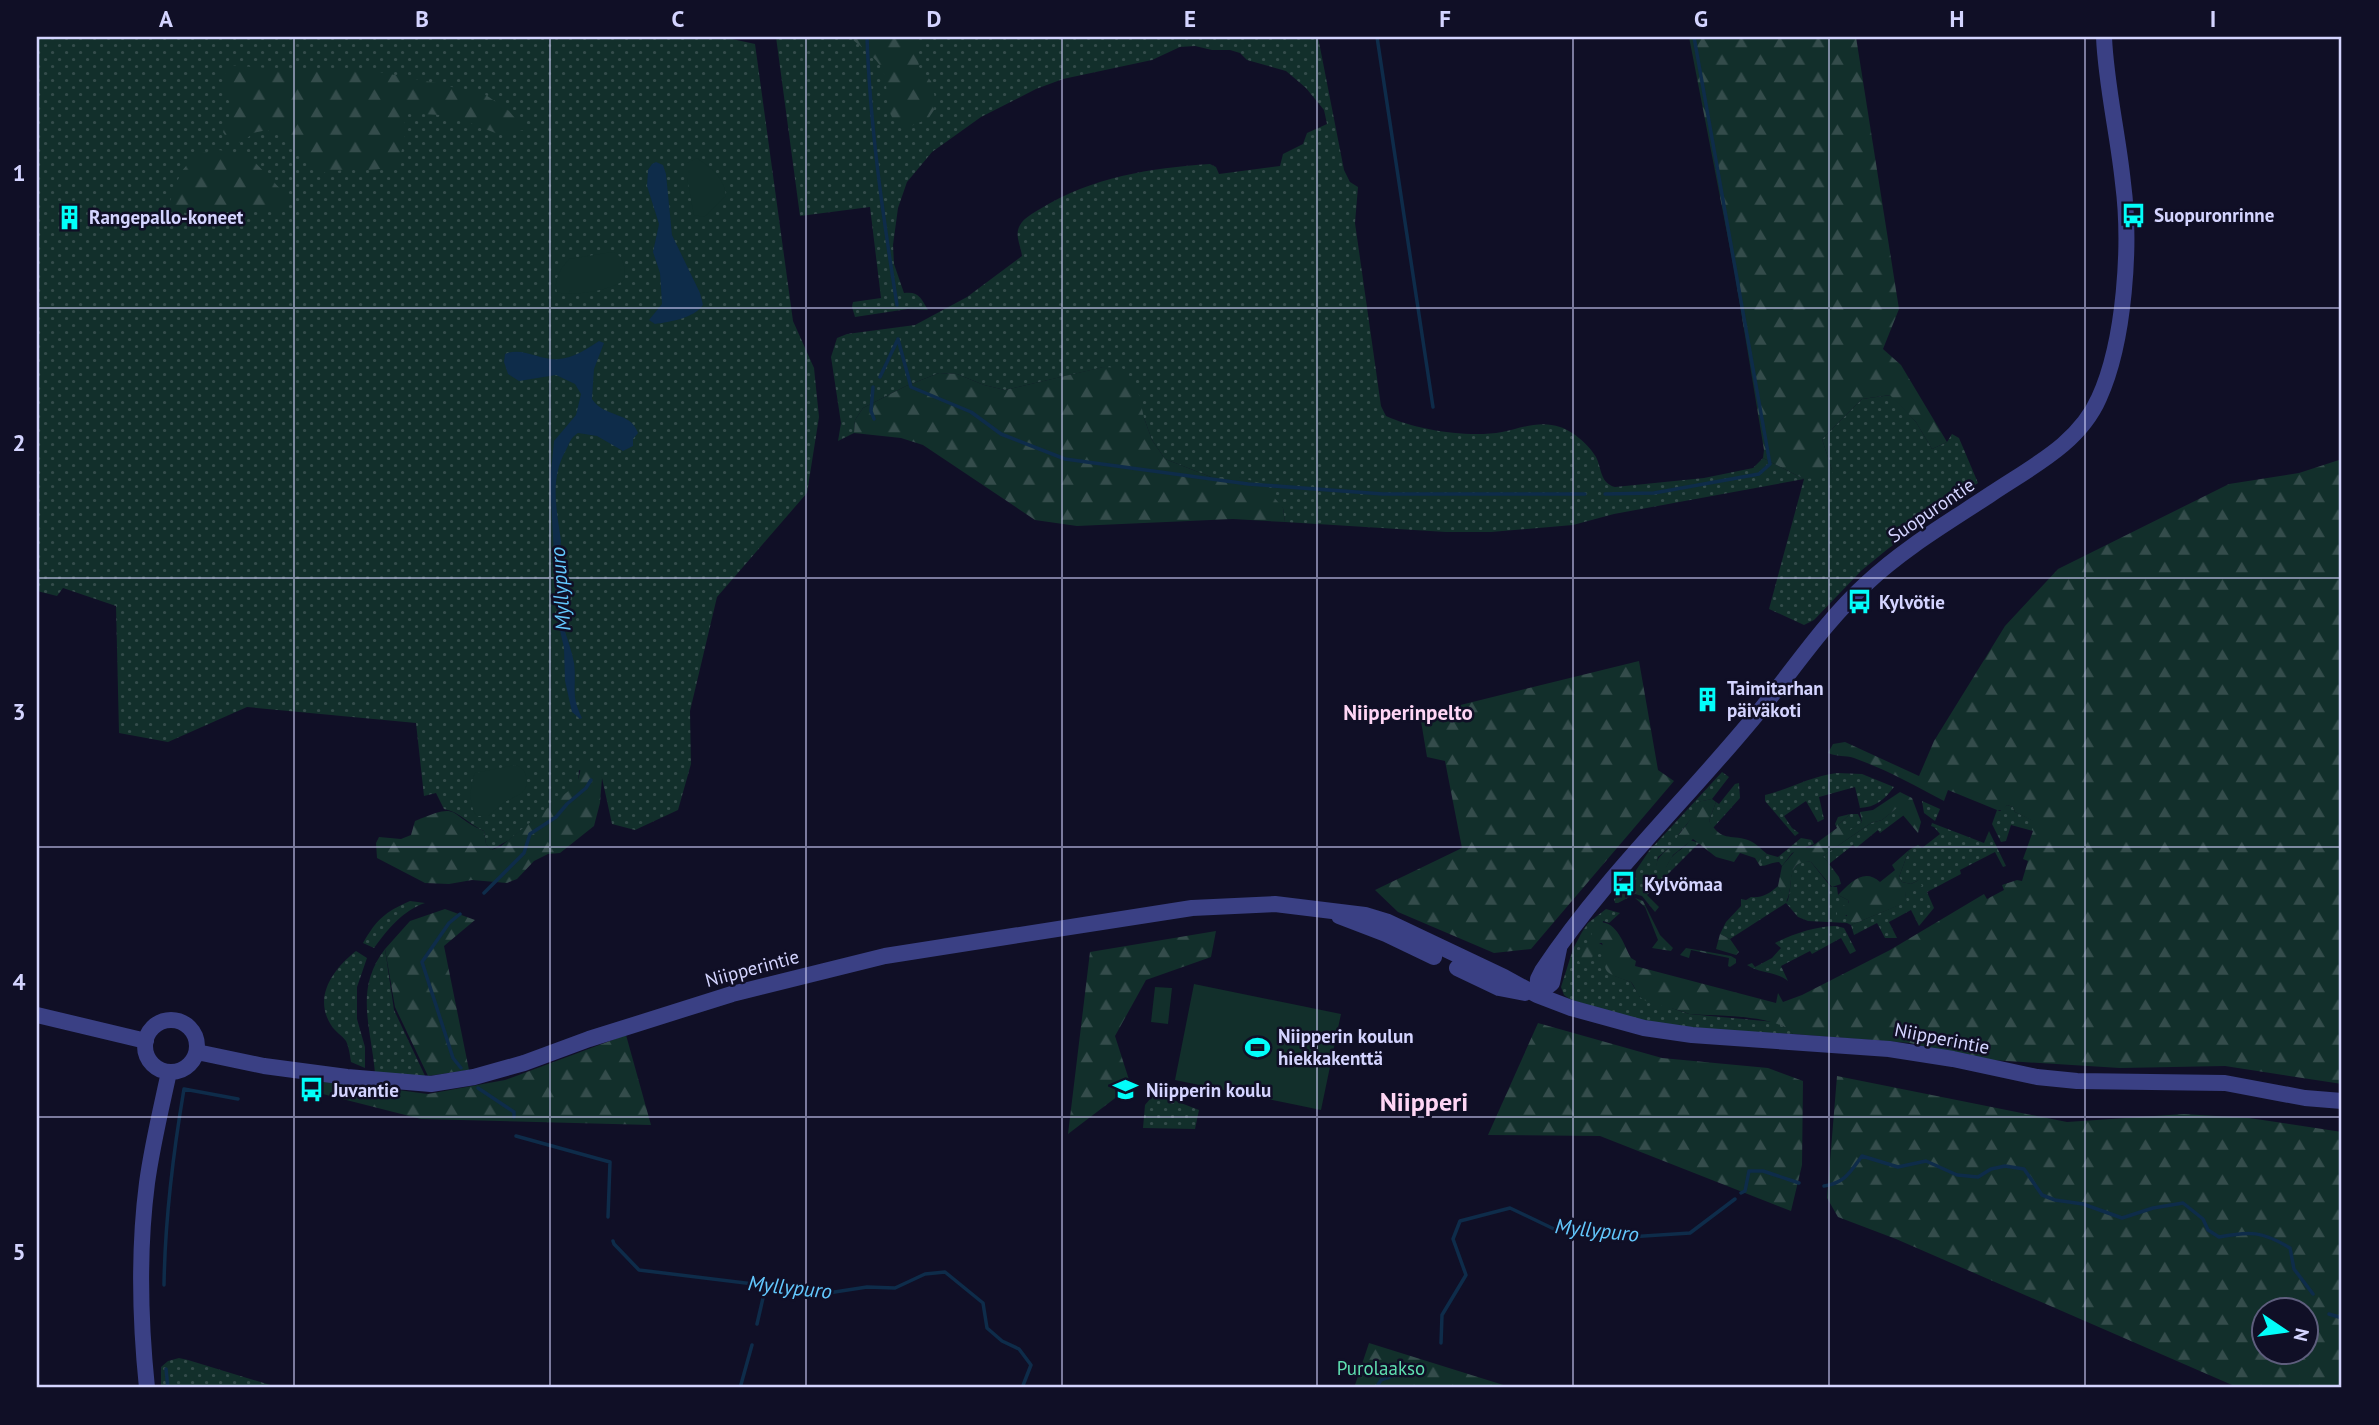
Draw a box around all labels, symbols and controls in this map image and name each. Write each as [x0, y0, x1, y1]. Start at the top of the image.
text: A [159, 4, 173, 33]
text: B [415, 4, 429, 33]
text: C [672, 4, 685, 33]
text: D [927, 4, 941, 33]
text: E [1184, 4, 1196, 33]
text: F [1439, 4, 1451, 33]
text: G [1694, 4, 1708, 33]
text: H [1950, 4, 1964, 33]
text: I [2210, 4, 2216, 33]
text: 1 [12, 158, 26, 187]
bus stop icon: Suopuronrinne [2120, 201, 2148, 229]
building icon: Rangepallo-koneet [55, 203, 83, 231]
place label: Suopuronrinne [2154, 203, 2274, 227]
place label: Rangepallo-koneet [89, 205, 244, 229]
text: 2 [12, 428, 26, 457]
street label: Suopurontie [1883, 472, 1979, 548]
water label: Myllypuro [544, 546, 576, 632]
bus stop icon: Kylvötie [1845, 588, 1873, 616]
place label: Kylvötie [1879, 590, 1945, 614]
place label: Taimitarhan päiväkoti [1727, 676, 1824, 722]
building icon: Taimitarhan päiväkoti [1693, 685, 1721, 713]
text: 3 [12, 697, 26, 726]
district label: Niipperinpelto [1343, 699, 1473, 726]
bus stop icon: Kylvömaa [1610, 870, 1638, 898]
place label: Kylvömaa [1644, 872, 1723, 896]
street label: Niipperintie [702, 944, 802, 992]
text: 4 [12, 967, 26, 996]
street label: Niipperintie [1892, 1017, 1992, 1059]
place label: Niipperin koulun hiekkakenttä [1278, 1024, 1414, 1070]
sports icon: Niipperin koulun hiekkakenttä [1244, 1033, 1272, 1061]
bus stop icon: Juvantie [298, 1076, 326, 1104]
school or university icon: Niipperin koulu [1112, 1076, 1140, 1104]
place label: Juvantie [331, 1078, 399, 1102]
place label: Niipperin koulu [1146, 1078, 1271, 1102]
district label: Niipperi [1380, 1085, 1468, 1118]
water label: Myllypuro [1554, 1212, 1640, 1248]
text: 5 [12, 1237, 26, 1266]
water label: Myllypuro [747, 1269, 833, 1305]
north arrow [2250, 1296, 2320, 1366]
text: N [2288, 1326, 2315, 1344]
park label: Purolaakso [1337, 1356, 1425, 1380]

